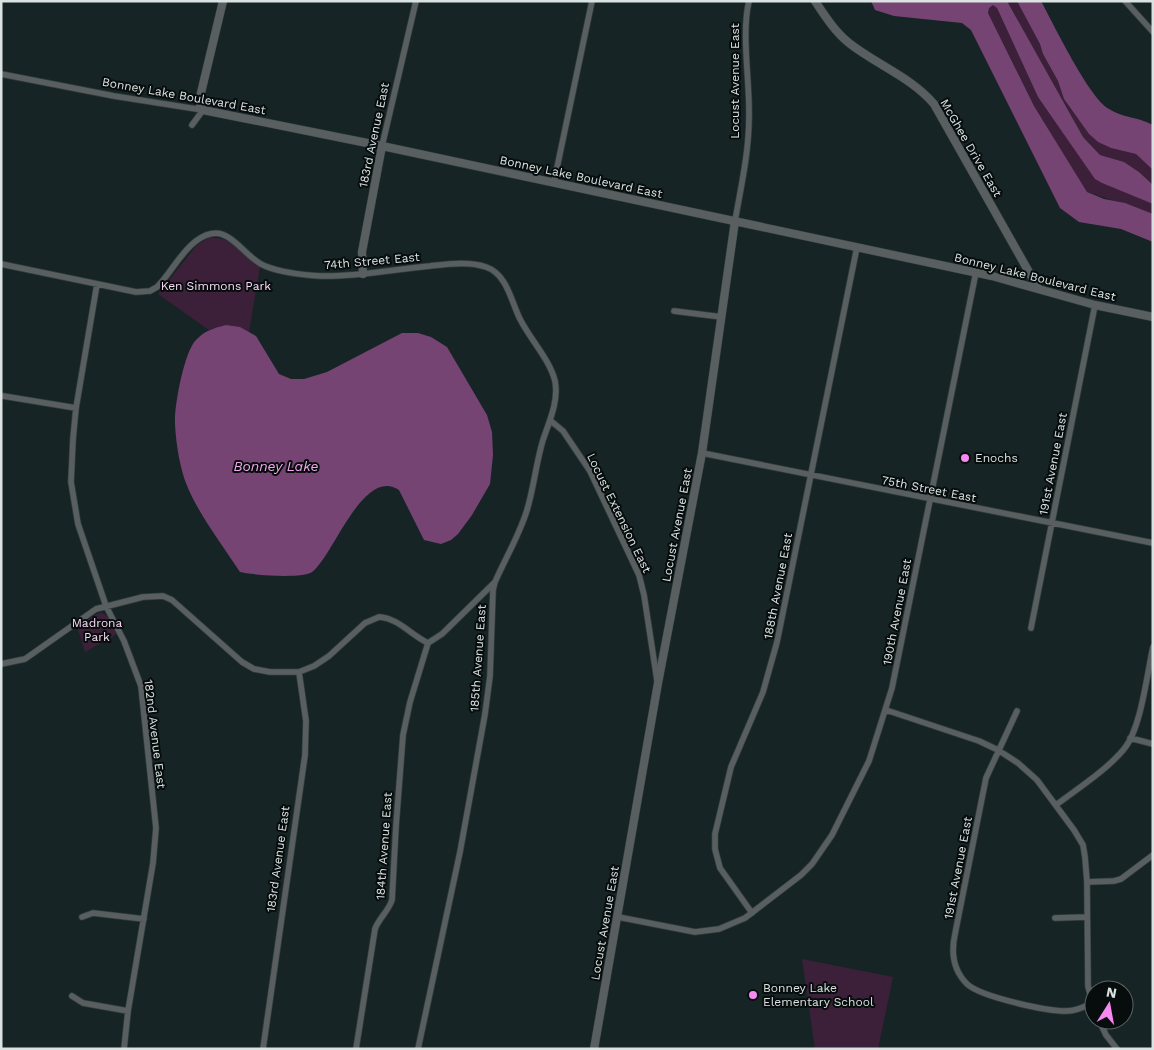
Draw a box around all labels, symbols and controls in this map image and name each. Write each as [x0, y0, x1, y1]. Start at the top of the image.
street label: Locust Avenue East [728, 23, 742, 139]
street label: Bonney Lake Boulevard East [101, 75, 267, 117]
street label: 183rd Avenue East [356, 81, 392, 189]
street label: McGhee Drive East [937, 97, 1005, 199]
street label: Bonney Lake Boulevard East [498, 153, 664, 201]
street label: 74th Street East [324, 250, 420, 272]
street label: Bonney Lake Boulevard East [953, 250, 1117, 304]
park label: Ken Simmons Park [161, 279, 271, 293]
street label: 191st Avenue East [1036, 412, 1070, 516]
street label: Locust Extension East [584, 451, 654, 575]
place label: Enochs [975, 451, 1018, 465]
marker: Enochs [959, 452, 971, 464]
water label: Bonney Lake [233, 458, 319, 474]
street label: Locust Avenue East [659, 467, 695, 583]
street label: 75th Street East [880, 473, 978, 505]
street label: 188th Avenue East [761, 532, 795, 640]
street label: 190th Avenue East [880, 558, 914, 666]
street label: 185th Avenue East [467, 604, 489, 712]
park label: Madrona Park [72, 616, 123, 644]
street label: 182nd Avenue East [141, 679, 169, 789]
street label: 184th Avenue East [373, 792, 395, 900]
street label: 183rd Avenue East [264, 805, 292, 913]
street label: 191st Avenue East [941, 816, 975, 920]
street label: Locust Avenue East [588, 865, 622, 981]
north arrow [1084, 980, 1134, 1030]
place label: Bonney Lake Elementary School [763, 981, 874, 1009]
text: N [1105, 983, 1118, 1001]
marker: Bonney Lake Elementary School [747, 989, 759, 1001]

